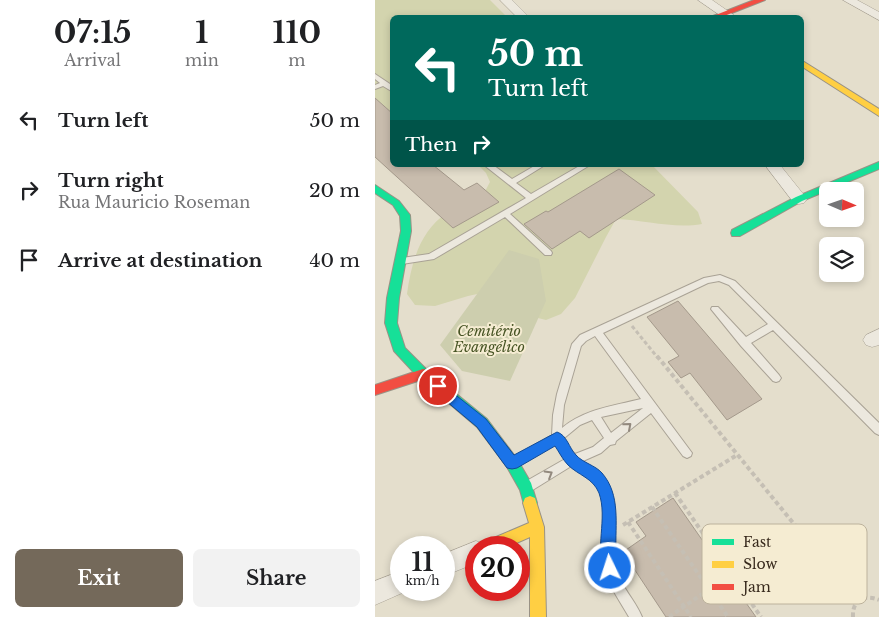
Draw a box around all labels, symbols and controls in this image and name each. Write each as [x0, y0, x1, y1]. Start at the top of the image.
text: 07:15 [54, 14, 131, 51]
text: 1 [195, 14, 208, 51]
text: 110 [272, 14, 321, 51]
text: 50 m [488, 32, 583, 75]
icon: left [405, 35, 470, 100]
text: Arrival [64, 50, 121, 70]
text: min [185, 50, 219, 70]
text: m [288, 50, 305, 70]
text: Turn left [488, 75, 588, 102]
icon: left [15, 106, 43, 134]
text: Turn left [58, 109, 149, 132]
text: 50 m [310, 109, 360, 132]
icon: right [467, 130, 495, 158]
text: Then [405, 133, 457, 156]
text: Turn right [58, 169, 164, 192]
icon: right [15, 176, 43, 204]
text: 20 m [309, 179, 360, 202]
north arrow [819, 182, 864, 228]
map controls [819, 182, 864, 282]
text: Rua Mauricio Roseman [58, 192, 250, 212]
button: layers [819, 237, 864, 282]
icon: arrive [15, 246, 43, 274]
text: Arrive at destination [58, 249, 262, 272]
text: 40 m [309, 249, 360, 272]
park label: Cemitério Evangélico [452, 322, 525, 356]
pin [417, 365, 459, 407]
icon: arrive [424, 372, 452, 400]
one-way arrow [622, 424, 631, 432]
one-way arrow [543, 471, 552, 481]
legend [702, 524, 867, 604]
text: Fast [743, 533, 772, 551]
speed limit sign: 20 [465, 536, 530, 601]
position arrow [583, 541, 635, 593]
text: 11 [412, 547, 433, 578]
button: Exit [15, 549, 183, 607]
button: Share [193, 549, 360, 607]
text: Slow [743, 555, 777, 573]
text: km/h [405, 573, 440, 588]
text: Jam [741, 578, 771, 596]

